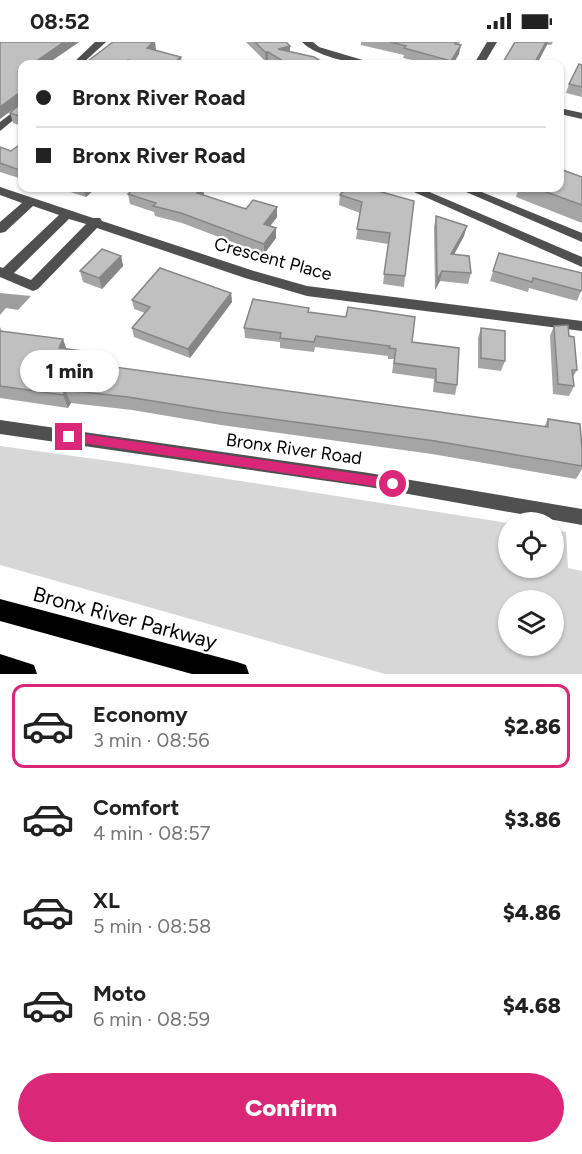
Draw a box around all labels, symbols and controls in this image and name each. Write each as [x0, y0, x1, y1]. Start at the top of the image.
text: 08:52 [30, 8, 90, 35]
text: Bronx River Road [72, 84, 246, 111]
text: Bronx River Road [72, 142, 246, 169]
street label: Crescent Place [212, 233, 335, 285]
callout: 1 min [20, 350, 118, 392]
text: 1 min [46, 359, 93, 383]
route end [55, 423, 82, 450]
street label: Bronx River Road [225, 429, 363, 469]
route start [379, 470, 406, 497]
map controls [498, 512, 564, 656]
button: locate [498, 512, 564, 578]
street label: Bronx River Parkway [31, 581, 220, 654]
button: layers [498, 590, 564, 656]
icon: car [21, 699, 75, 753]
text: Economy [93, 701, 188, 728]
text: $2.86 [504, 713, 561, 740]
text: 3 min · 08:56 [93, 728, 210, 752]
icon: car [21, 792, 75, 846]
text: Comfort [93, 794, 179, 821]
text: $3.86 [504, 806, 561, 833]
text: 4 min · 08:57 [93, 821, 211, 845]
icon: car [21, 885, 75, 939]
text: XL [93, 887, 120, 914]
text: $4.86 [503, 899, 561, 926]
text: 5 min · 08:58 [93, 914, 211, 938]
icon: car [21, 978, 75, 1032]
text: Moto [93, 980, 146, 1007]
text: $4.68 [503, 992, 561, 1019]
text: 6 min · 08:59 [93, 1007, 210, 1031]
button: Confirm [18, 1073, 564, 1142]

